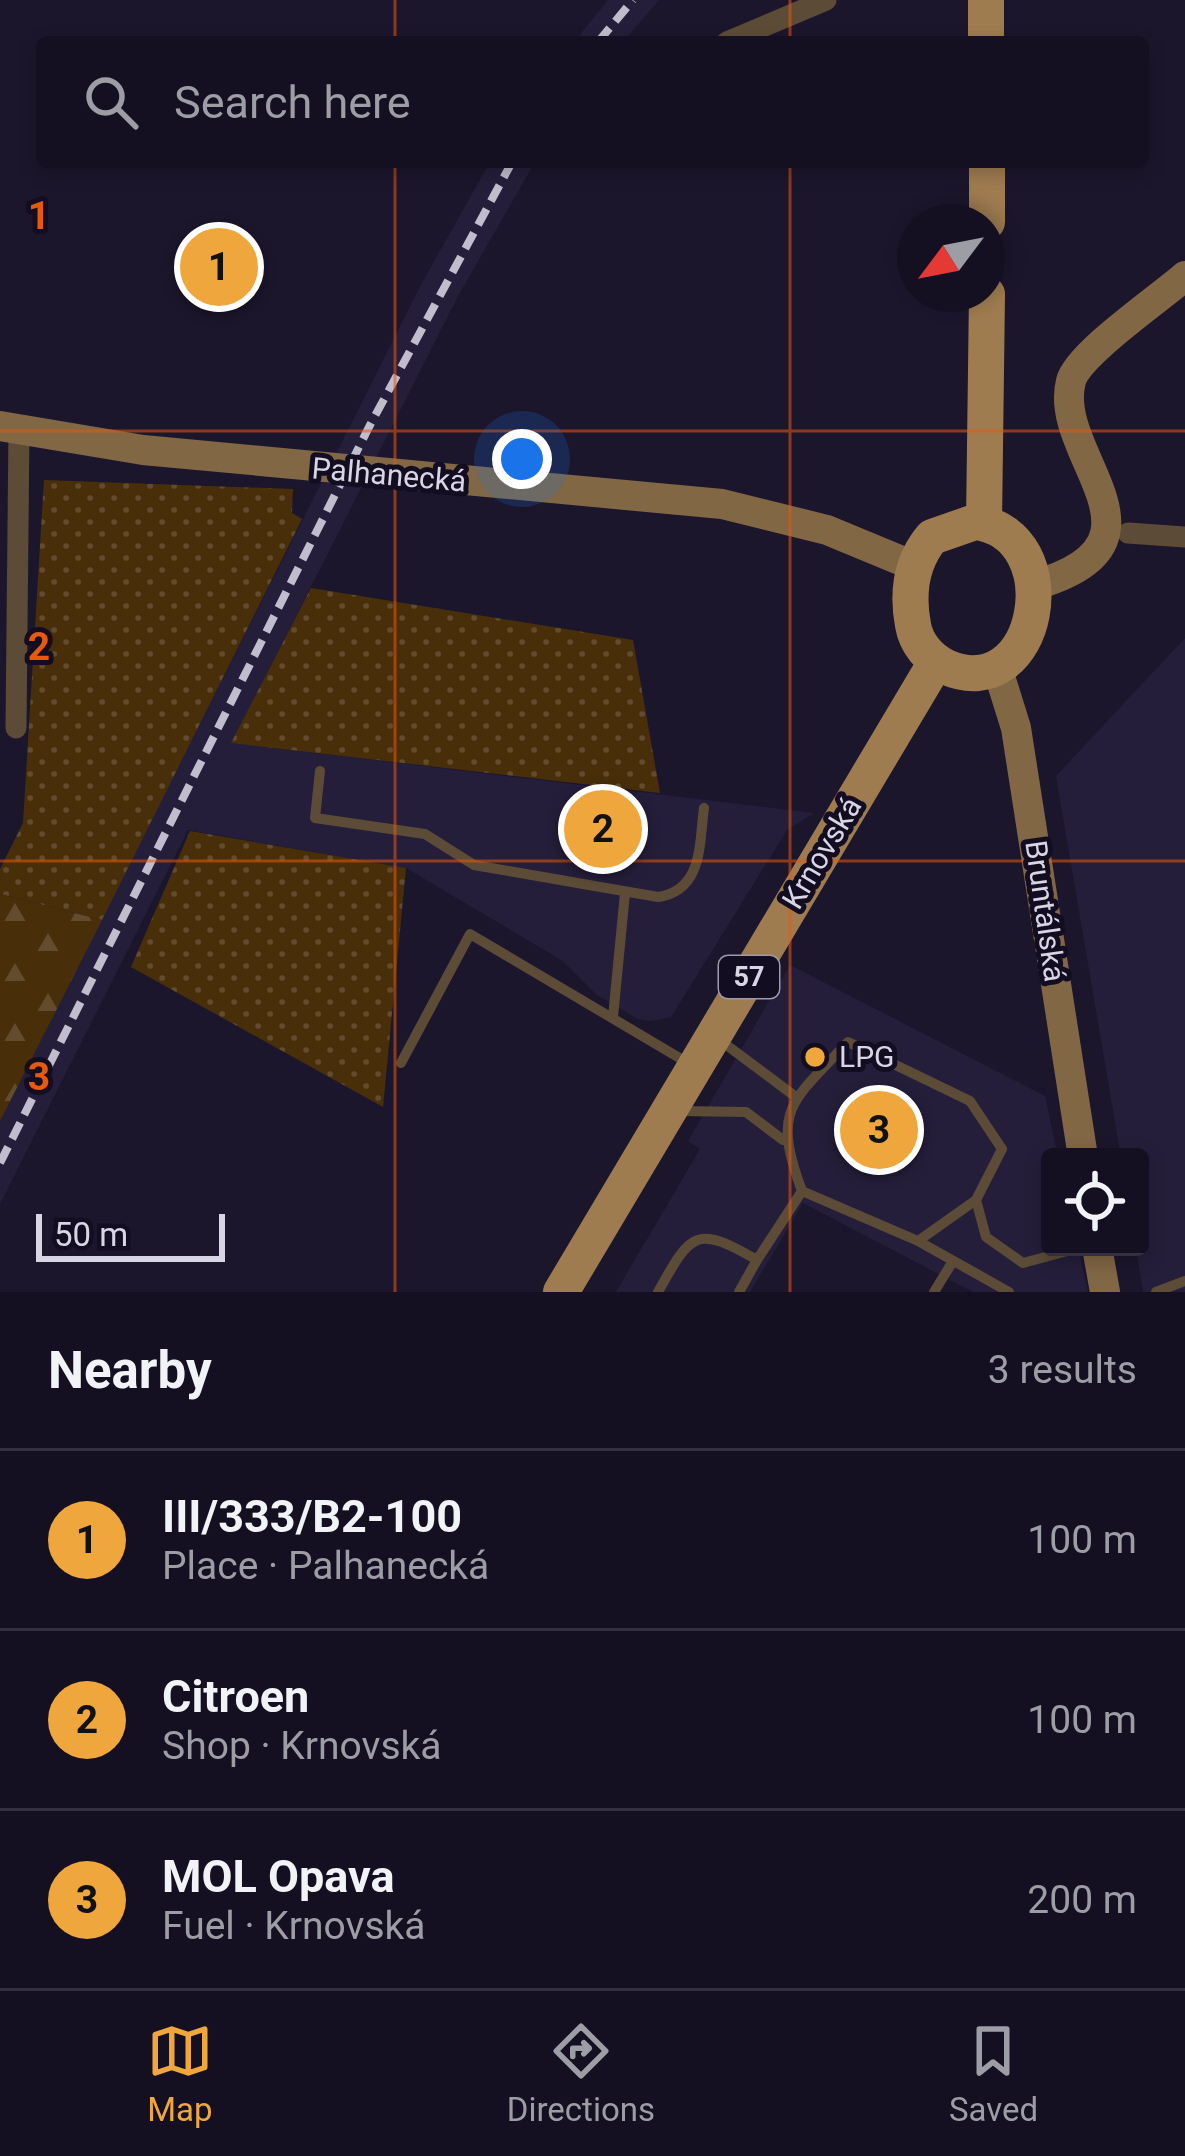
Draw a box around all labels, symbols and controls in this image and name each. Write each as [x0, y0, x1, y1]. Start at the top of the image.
search box [36, 36, 1149, 168]
icon: search [78, 69, 144, 135]
text: Search here [174, 76, 411, 129]
text: 1 [28, 193, 50, 239]
north arrow [897, 204, 1005, 312]
pin: 1 [180, 222, 258, 312]
your location [492, 429, 552, 489]
street label: Palhanecká [310, 450, 468, 499]
text: 2 [28, 624, 50, 670]
pin: 2 [564, 784, 642, 874]
street label: Krnovská [775, 791, 869, 915]
street label: Bruntálská [1018, 838, 1073, 984]
road number: 57 [719, 956, 779, 998]
place label: LPG [839, 1039, 895, 1074]
marker: LPG [802, 1044, 828, 1070]
text: 3 [28, 1054, 50, 1100]
pin: 3 [840, 1085, 918, 1175]
map controls [1041, 1148, 1149, 1256]
button: locate [1041, 1148, 1149, 1256]
scale bar [36, 1208, 225, 1261]
text: 50 m [54, 1215, 128, 1254]
text: Nearby [48, 1341, 212, 1400]
text: 3 results [988, 1347, 1137, 1393]
text: III/333/B2-100 [162, 1490, 462, 1543]
text: 1 [76, 1517, 98, 1563]
text: 100 m [1027, 1517, 1137, 1563]
text: Place · Palhanecká [162, 1543, 489, 1589]
text: Citroen [162, 1670, 309, 1723]
text: 2 [76, 1697, 98, 1743]
text: 100 m [1027, 1697, 1137, 1743]
text: Shop · Krnovská [162, 1723, 442, 1769]
text: MOL Opava [162, 1850, 395, 1903]
text: 3 [76, 1877, 98, 1923]
text: 200 m [1027, 1877, 1137, 1923]
text: Fuel · Krnovská [162, 1903, 426, 1949]
tab: Map [147, 2018, 213, 2129]
tab: Directions [507, 2018, 655, 2129]
tab: Saved [949, 2018, 1038, 2129]

